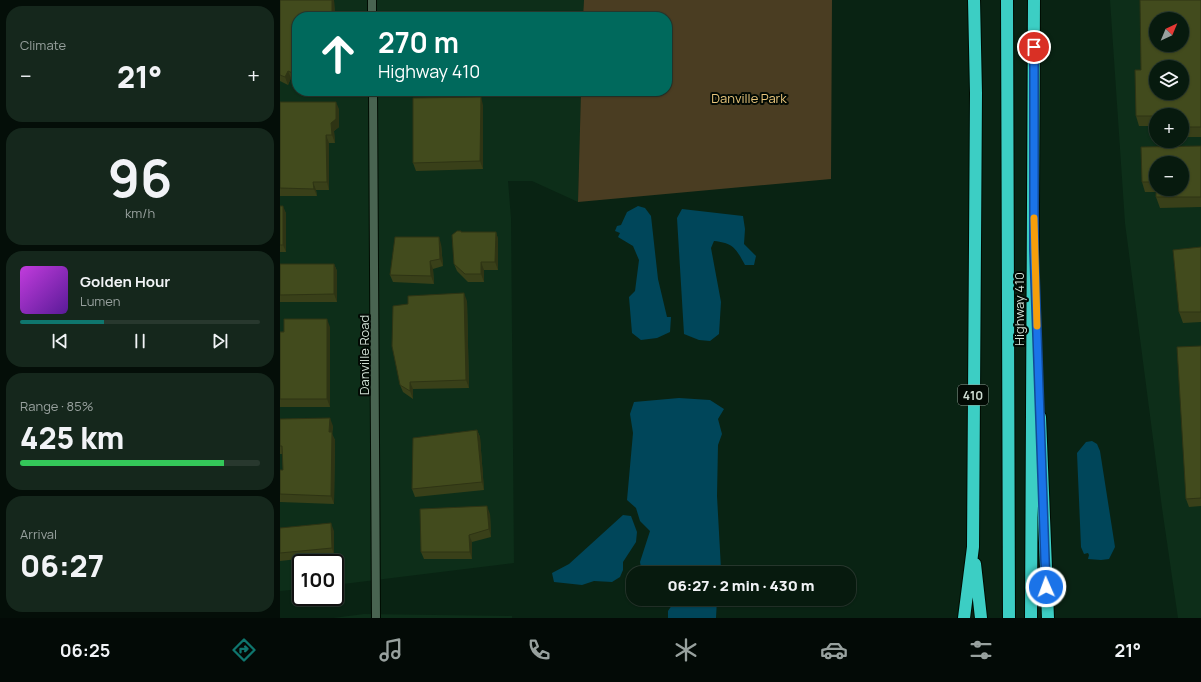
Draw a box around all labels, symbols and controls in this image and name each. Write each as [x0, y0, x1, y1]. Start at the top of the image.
north arrow [1149, 12, 1189, 52]
map controls [1149, 12, 1189, 196]
text: 270 m [378, 23, 459, 61]
icon: ahead [312, 28, 364, 80]
pin [1017, 30, 1051, 64]
text: Climate [20, 36, 66, 54]
icon: arrive [1023, 36, 1045, 58]
text: 21° [117, 56, 162, 97]
text: Highway 410 [378, 59, 480, 83]
button: layers [1149, 60, 1189, 100]
text: − [20, 61, 32, 91]
text: + [247, 61, 260, 91]
park label: Danville Park [711, 89, 787, 107]
button: + [1149, 108, 1189, 148]
text: 96 [108, 142, 172, 213]
button: − [1149, 156, 1189, 196]
text: km/h [125, 204, 155, 222]
text: Golden Hour [80, 271, 170, 292]
street label: Highway 410 [1010, 272, 1028, 346]
text: Lumen [80, 292, 120, 310]
street label: Danville Road [355, 315, 373, 395]
icon: previous [49, 330, 71, 352]
icon: pause [129, 330, 151, 352]
icon: next [209, 330, 231, 352]
road number: 410 [958, 385, 988, 405]
text: Range · 85% [20, 397, 93, 415]
text: 425 km [20, 417, 124, 458]
text: Arrival [20, 525, 57, 543]
text: 06:27 [20, 545, 104, 586]
speed limit sign: 100 [292, 554, 344, 606]
position arrow [1025, 566, 1067, 608]
text: 06:27 · 2 min · 430 m [667, 575, 815, 596]
icon: directions [230, 636, 258, 664]
icon: music [377, 636, 405, 664]
icon: phone [525, 636, 553, 664]
icon: climate [672, 636, 700, 664]
icon: car [820, 636, 848, 664]
icon: filters [967, 636, 995, 664]
text: 06:25 [60, 638, 110, 662]
text: 21° [1114, 638, 1141, 662]

